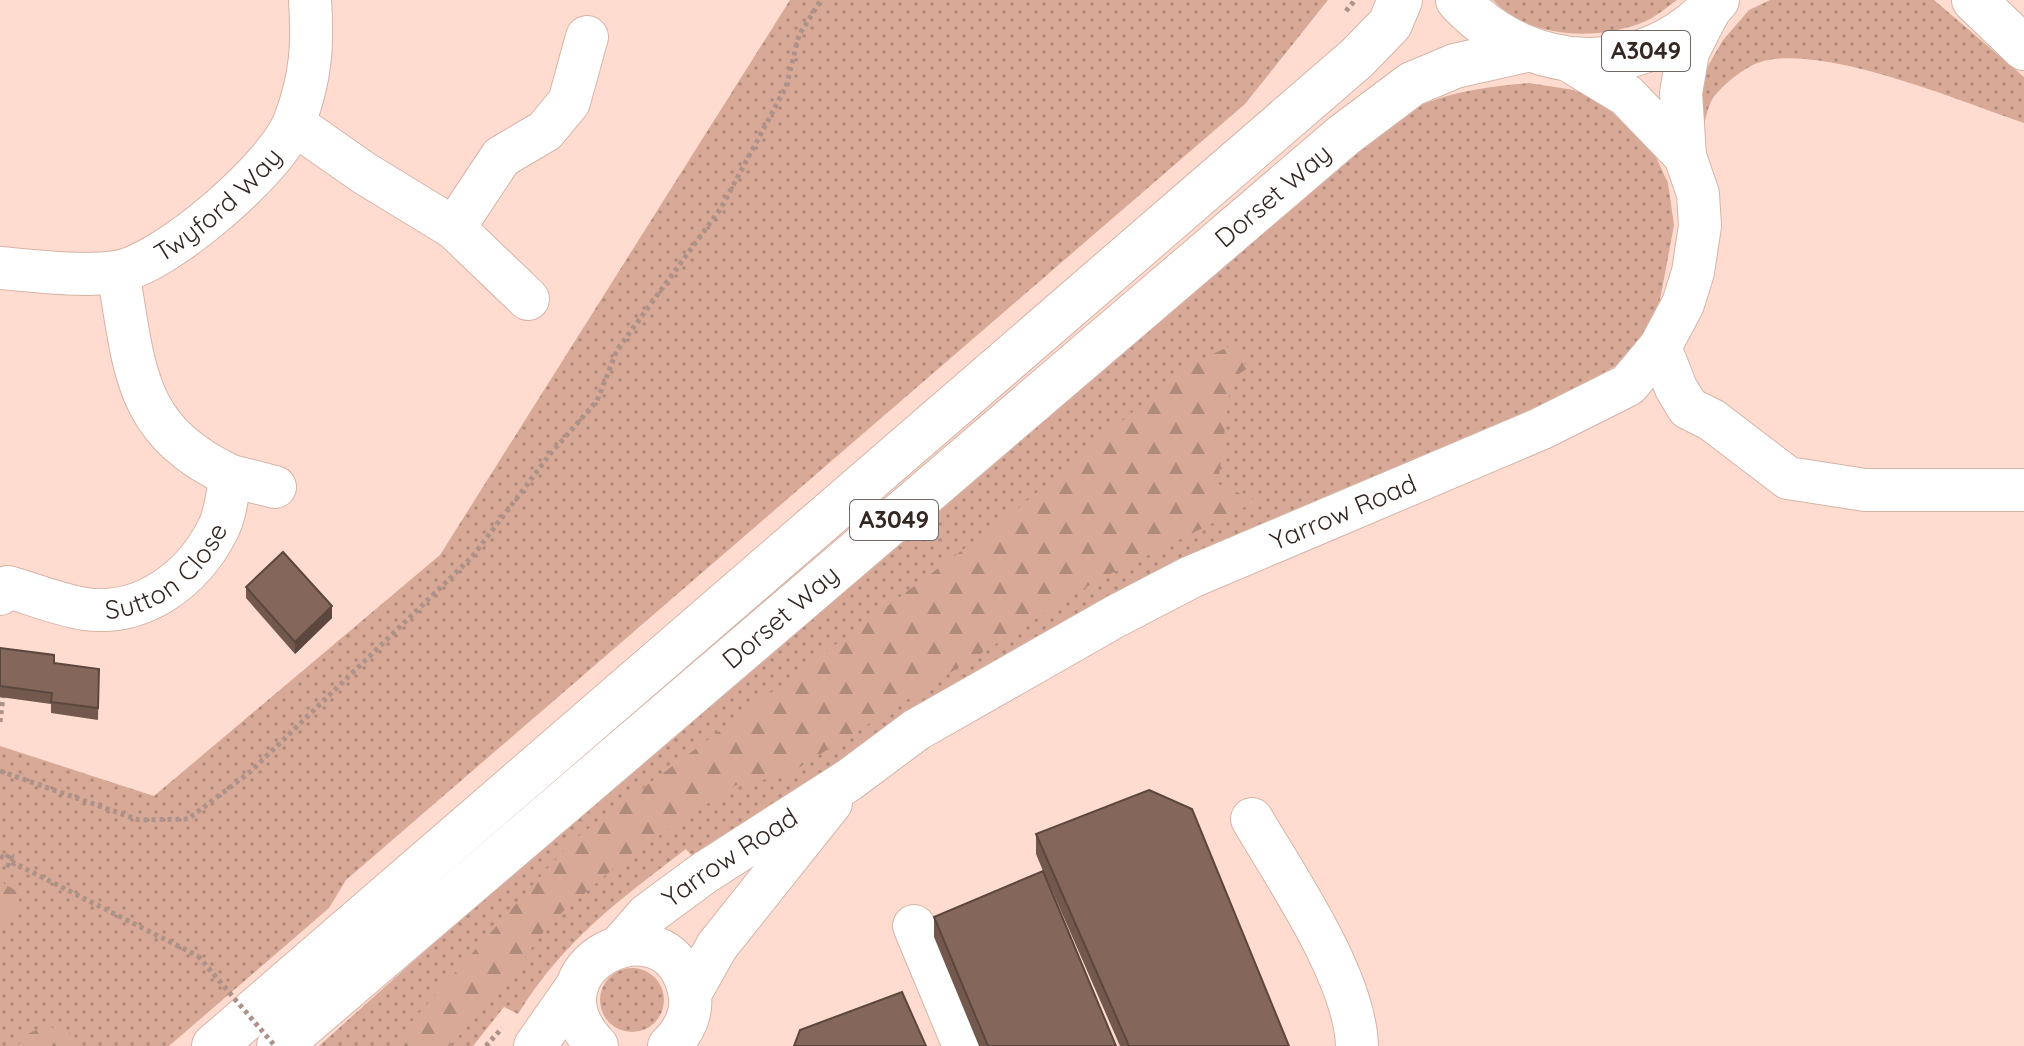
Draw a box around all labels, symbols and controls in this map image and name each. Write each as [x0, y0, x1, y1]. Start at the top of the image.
road number: A3049 [1602, 31, 1690, 71]
street label: Dorset Way [1208, 136, 1338, 254]
street label: Twyford Way [148, 141, 289, 269]
street label: Yarrow Road [1265, 466, 1421, 558]
road number: A3049 [850, 500, 938, 540]
street label: Sutton Close [103, 517, 234, 626]
street label: Dorset Way [715, 558, 845, 676]
street label: Yarrow Road [655, 800, 804, 914]

